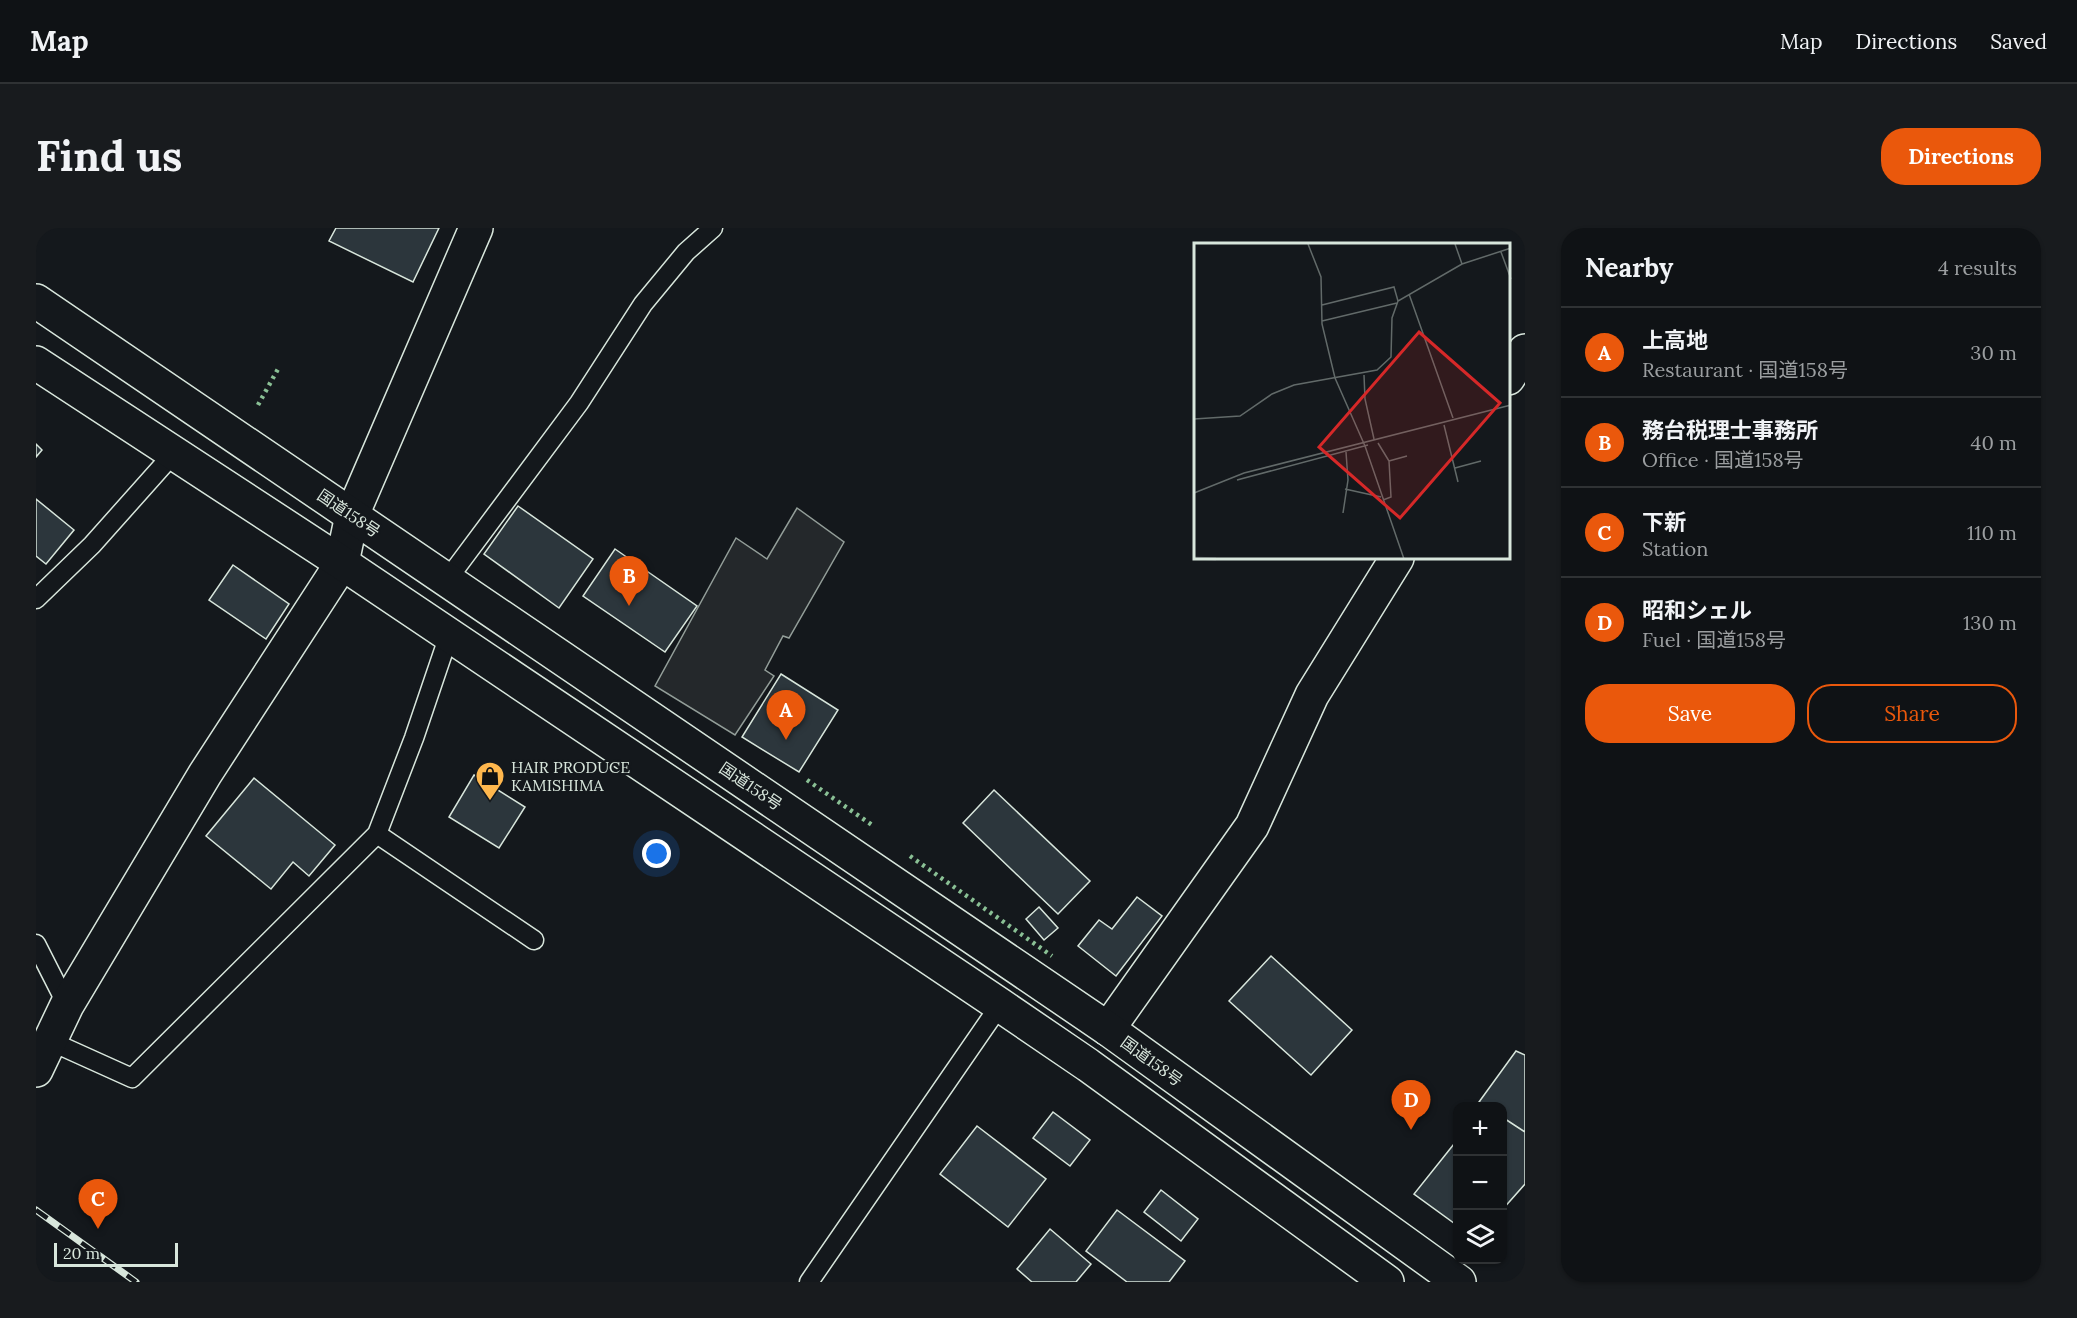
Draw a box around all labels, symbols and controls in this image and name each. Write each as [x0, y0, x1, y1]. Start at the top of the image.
text: Map [30, 23, 89, 59]
text: Map [1780, 28, 1823, 55]
text: Directions [1856, 28, 1957, 55]
text: Saved [1990, 28, 2047, 55]
button: Directions [1881, 128, 2041, 185]
text: Find us [36, 129, 182, 183]
inset map [1194, 243, 1510, 560]
text: Nearby [1585, 251, 1673, 284]
text: 4 results [1938, 255, 2017, 280]
text: 上高地 [1642, 326, 1708, 354]
text: A [1598, 340, 1611, 365]
text: 30 m [1970, 340, 2017, 365]
text: Restaurant · 国道158号 [1642, 357, 1848, 382]
text: 務台税理士事務所 [1642, 416, 1818, 444]
text: B [1598, 430, 1611, 455]
text: 40 m [1971, 430, 2017, 455]
text: Office · 国道158号 [1642, 447, 1804, 472]
street label: 国道158号 [314, 485, 384, 541]
text: 下新 [1642, 508, 1686, 536]
text: C [1598, 520, 1611, 545]
text: 110 m [1967, 520, 2017, 545]
text: Station [1642, 536, 1708, 561]
pin: B [610, 556, 648, 606]
text: 昭和シェル [1642, 596, 1752, 624]
text: D [1597, 610, 1612, 635]
text: 130 m [1963, 610, 2017, 635]
text: Fuel · 国道158号 [1642, 627, 1786, 652]
button: Save [1585, 684, 1795, 743]
button: Share [1807, 684, 2017, 743]
pin: A [766, 690, 806, 740]
place label: HAIR PRODUCE KAMISHIMA [511, 757, 630, 795]
street label: 国道158号 [716, 758, 786, 814]
shop icon: HAIR PRODUCE KAMISHIMA [474, 760, 506, 802]
your location [642, 839, 671, 868]
street label: 国道158号 [1117, 1032, 1187, 1090]
pin: D [1392, 1080, 1430, 1130]
map controls [1453, 1102, 1507, 1264]
button: + [1453, 1102, 1507, 1156]
button: − [1453, 1156, 1507, 1210]
pin: C [78, 1180, 118, 1229]
button: layers [1453, 1210, 1507, 1264]
scale bar [54, 1240, 178, 1268]
text: 20 m [63, 1243, 100, 1263]

